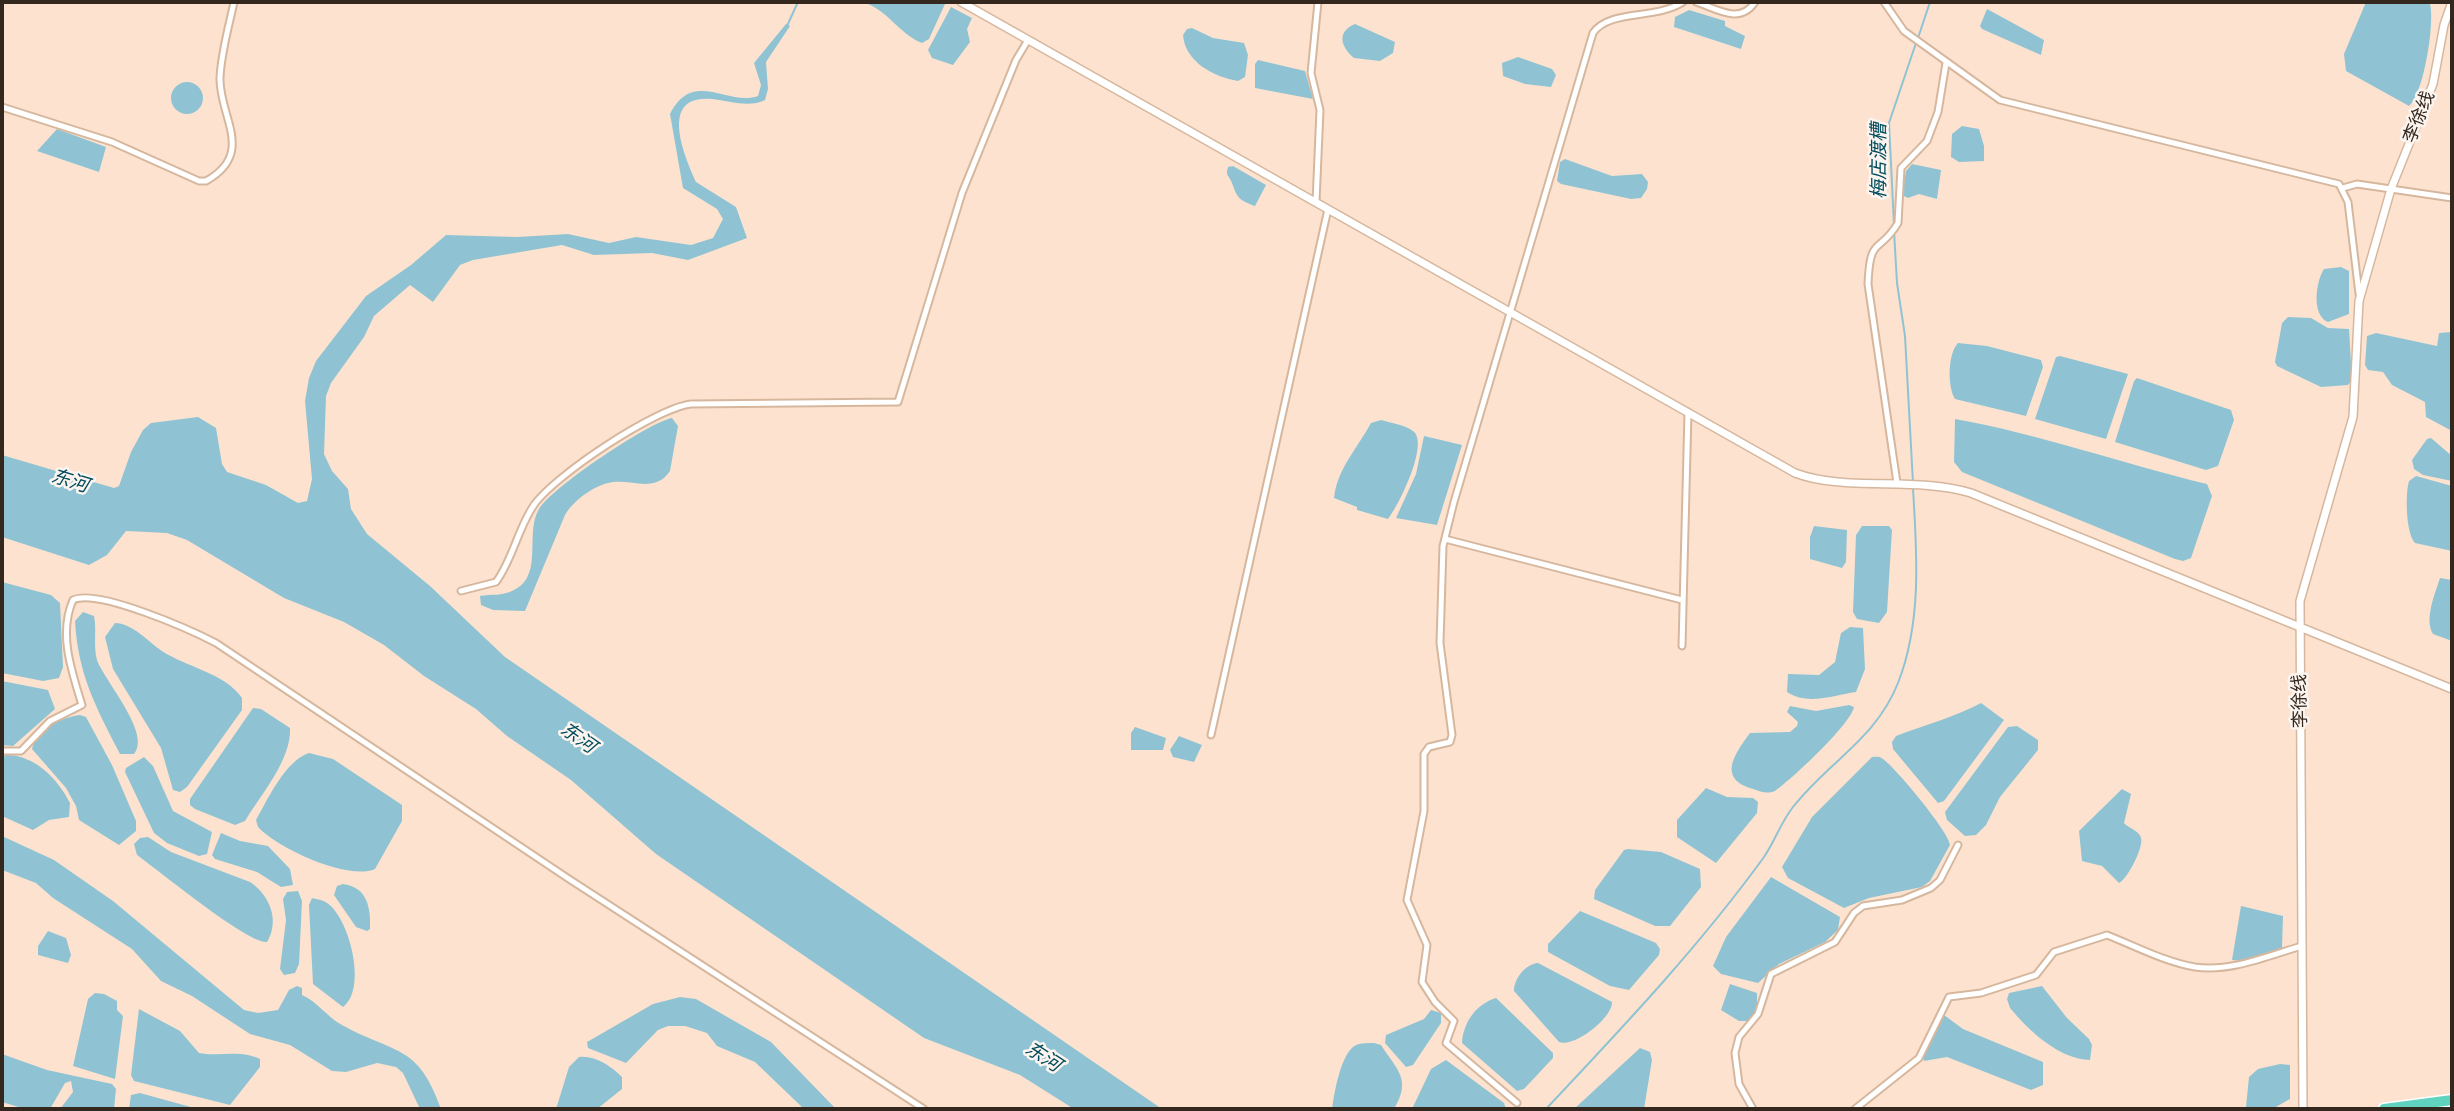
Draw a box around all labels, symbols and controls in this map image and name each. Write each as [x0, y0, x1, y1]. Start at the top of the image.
street label: 李徐线 [2399, 88, 2439, 146]
water label: 梅店渡槽 [1868, 123, 1890, 199]
water label: 东河 [48, 465, 92, 497]
street label: 李徐线 [2289, 674, 2311, 728]
water label: 东河 [556, 718, 600, 758]
water label: 东河 [1021, 1037, 1065, 1077]

